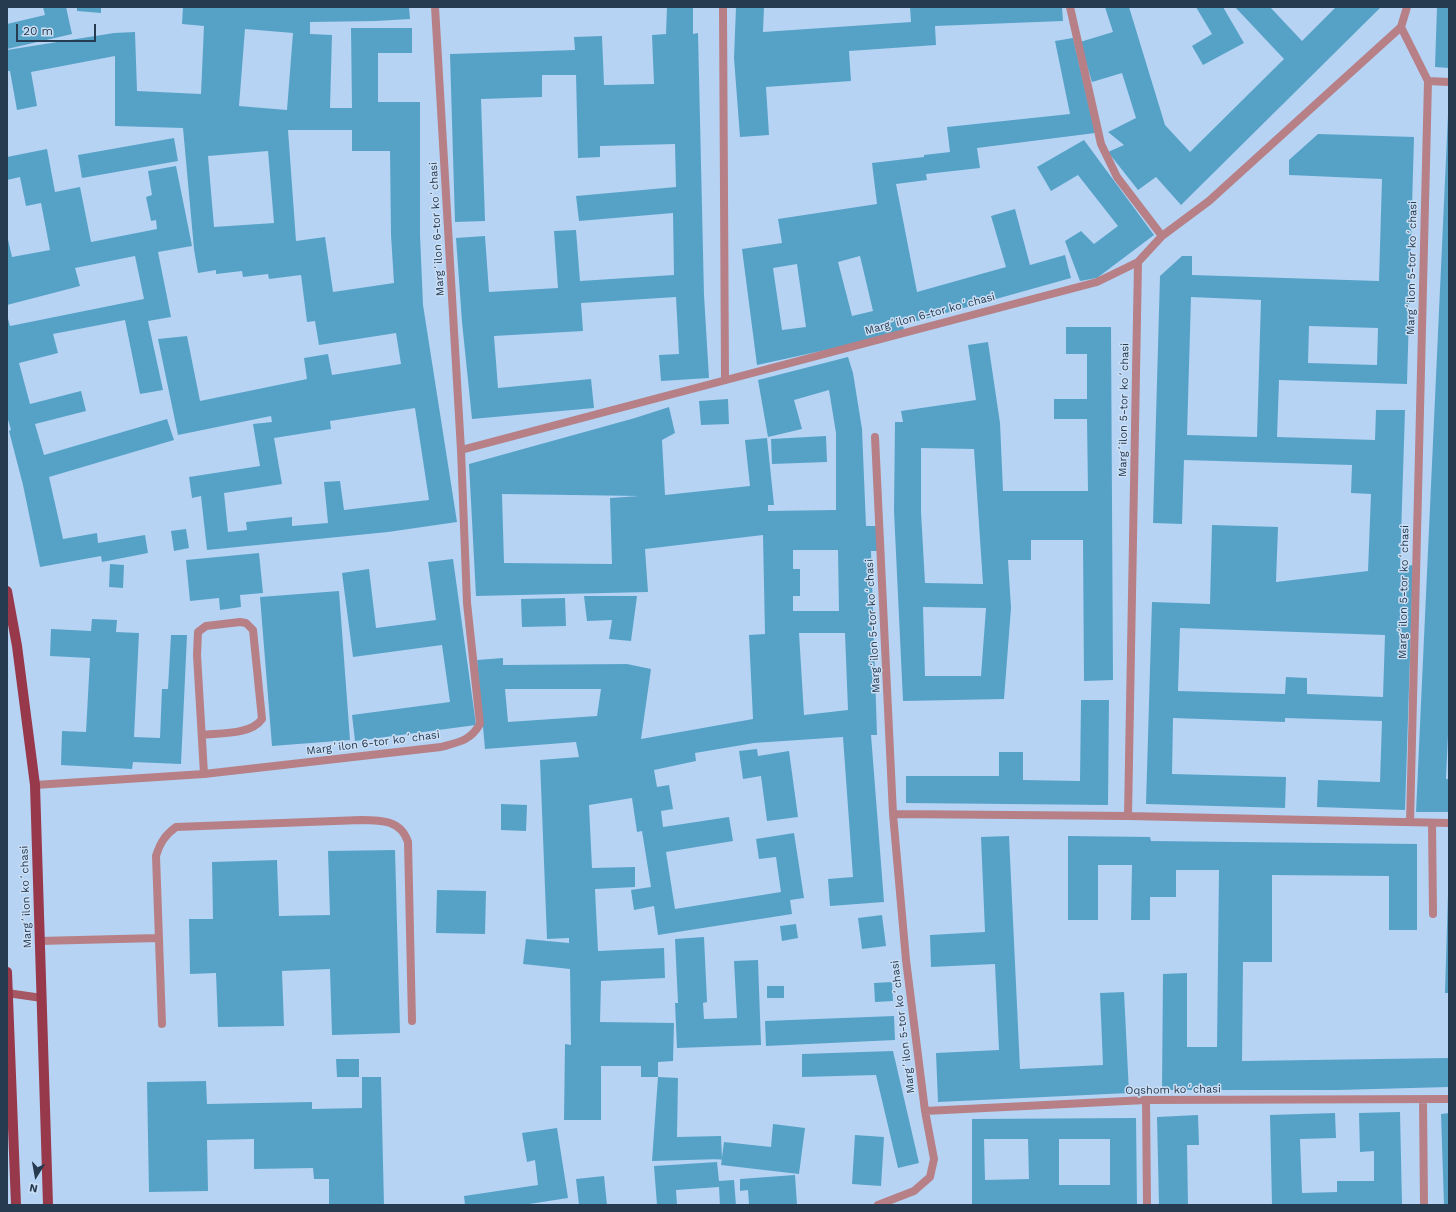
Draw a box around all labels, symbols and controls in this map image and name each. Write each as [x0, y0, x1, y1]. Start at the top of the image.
scale bar [18, 16, 98, 42]
text: 20 m [23, 24, 53, 38]
street label: Margʻilon 6-tor koʻchasi [427, 162, 447, 296]
street label: Margʻilon 5-tor koʻchasi [1404, 201, 1420, 335]
street label: Margʻilon 6-tor koʻchasi [863, 290, 997, 338]
street label: Margʻilon 5-tor koʻchasi [1116, 343, 1132, 477]
street label: Margʻilon 5-tor koʻchasi [1396, 525, 1412, 659]
street label: Margʻilon 5-tor koʻchasi [863, 559, 883, 693]
street label: Margʻilon 6-tor koʻchasi [306, 728, 440, 758]
street label: Margʻilon koʻchasi [18, 845, 34, 949]
street label: Margʻilon 5-tor koʻchasi [888, 960, 918, 1094]
street label: Oqshom koʻchasi [1125, 1083, 1221, 1097]
north arrow [16, 1156, 56, 1196]
text: N [28, 1181, 39, 1195]

